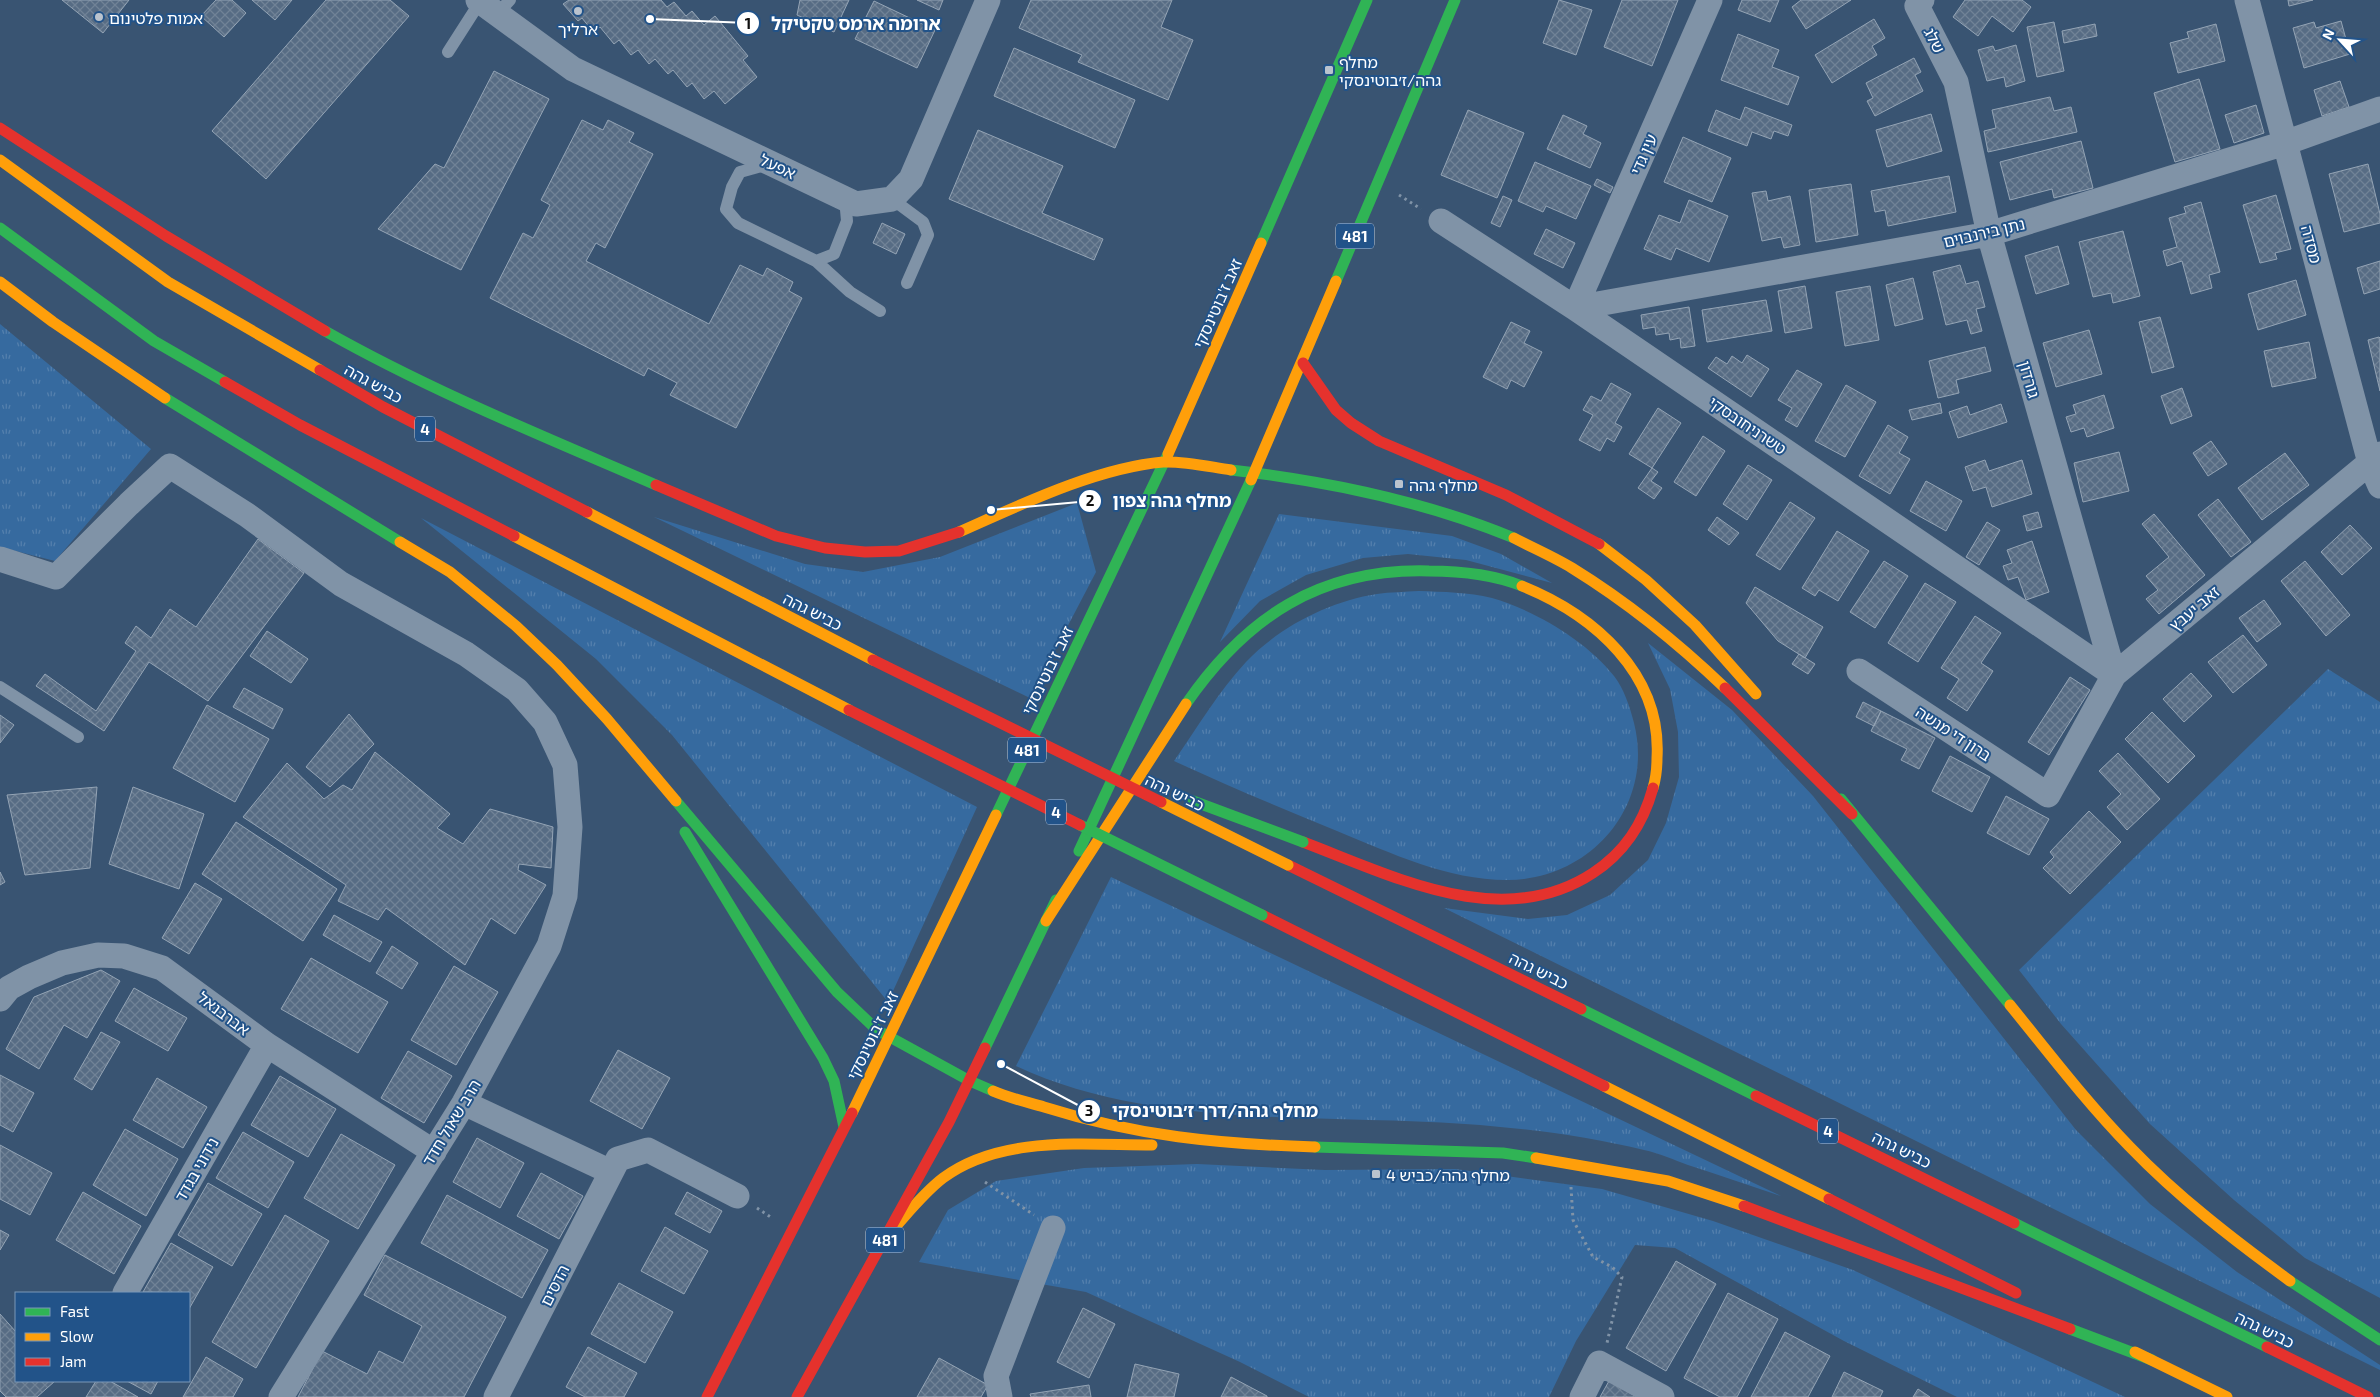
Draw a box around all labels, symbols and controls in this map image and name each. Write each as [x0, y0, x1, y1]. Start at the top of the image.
marker: ארליך [572, 5, 584, 17]
callout: ארומה ארמס טקטיקל [736, 7, 950, 40]
place label: אמות פלטינום [109, 8, 203, 27]
marker: אמות פלטינום [93, 11, 105, 23]
text: ארומה ארמס טקטיקל [771, 12, 941, 34]
text: 1 [745, 14, 751, 32]
north arrow [2315, 15, 2365, 65]
place label: ארליך [558, 19, 598, 38]
street label: שלג [1921, 24, 1949, 56]
text: N [2318, 26, 2338, 42]
place label: מחלף גהה/ז׳בוטינסקי [1339, 52, 1441, 89]
marker: מחלף גהה/ז׳בוטינסקי [1323, 64, 1335, 76]
street label: עין גדי [1626, 131, 1660, 177]
street label: אפעל [757, 150, 799, 182]
street label: נתן בירנבוים [1941, 213, 2027, 251]
street label: מסדה [2298, 223, 2326, 265]
road number: 481 [1336, 224, 1374, 248]
street label: זאב ז'בוטינסקי [1189, 255, 1245, 351]
street label: גורדון [2016, 358, 2044, 400]
street label: כביש גהה [342, 359, 406, 407]
street label: טשרניחובסקי [1706, 392, 1790, 458]
road number: 4 [415, 416, 435, 442]
place label: מחלף גהה [1409, 475, 1477, 494]
marker: מחלף גהה [1393, 478, 1405, 490]
callout: מחלף גהה צפון [1077, 485, 1241, 518]
text: מחלף גהה צפון [1113, 489, 1232, 511]
text: 2 [1086, 491, 1095, 509]
street label: זאב יעבץ [2165, 581, 2223, 635]
street label: כביש גהה [780, 588, 846, 634]
street label: זאב ז'בוטינסקי [1017, 623, 1077, 717]
street label: ברון די מנשה [1913, 702, 1995, 764]
road number: 481 [1008, 738, 1046, 762]
street label: כביש גהה [1142, 770, 1208, 814]
road number: 4 [1046, 800, 1066, 824]
street label: כביש גהה [1506, 948, 1572, 992]
street label: אברבנאל [194, 987, 254, 1039]
street label: זאב ז'בוטינסקי [842, 988, 902, 1082]
street label: הרב שאול חדד [418, 1076, 484, 1168]
callout: מחלף גהה/דרך ז׳בוטינסקי [1077, 1095, 1328, 1128]
text: מחלף גהה/דרך ז׳בוטינסקי [1112, 1099, 1319, 1121]
text: 3 [1085, 1101, 1093, 1119]
road number: 4 [1818, 1118, 1838, 1144]
street label: כביש גהה [1869, 1127, 1935, 1171]
street label: נידוני בגדד [170, 1134, 222, 1204]
place label: מחלף גהה/כביש 4 [1386, 1165, 1510, 1184]
marker: מחלף גהה/כביש 4 [1370, 1168, 1382, 1180]
road number: 481 [866, 1228, 904, 1252]
street label: הדסים [536, 1261, 572, 1309]
legend [15, 1292, 190, 1382]
text: Fast [60, 1302, 90, 1320]
street label: כביש גהה [2232, 1307, 2298, 1351]
text: Slow [60, 1327, 94, 1345]
text: Jam [60, 1352, 86, 1370]

